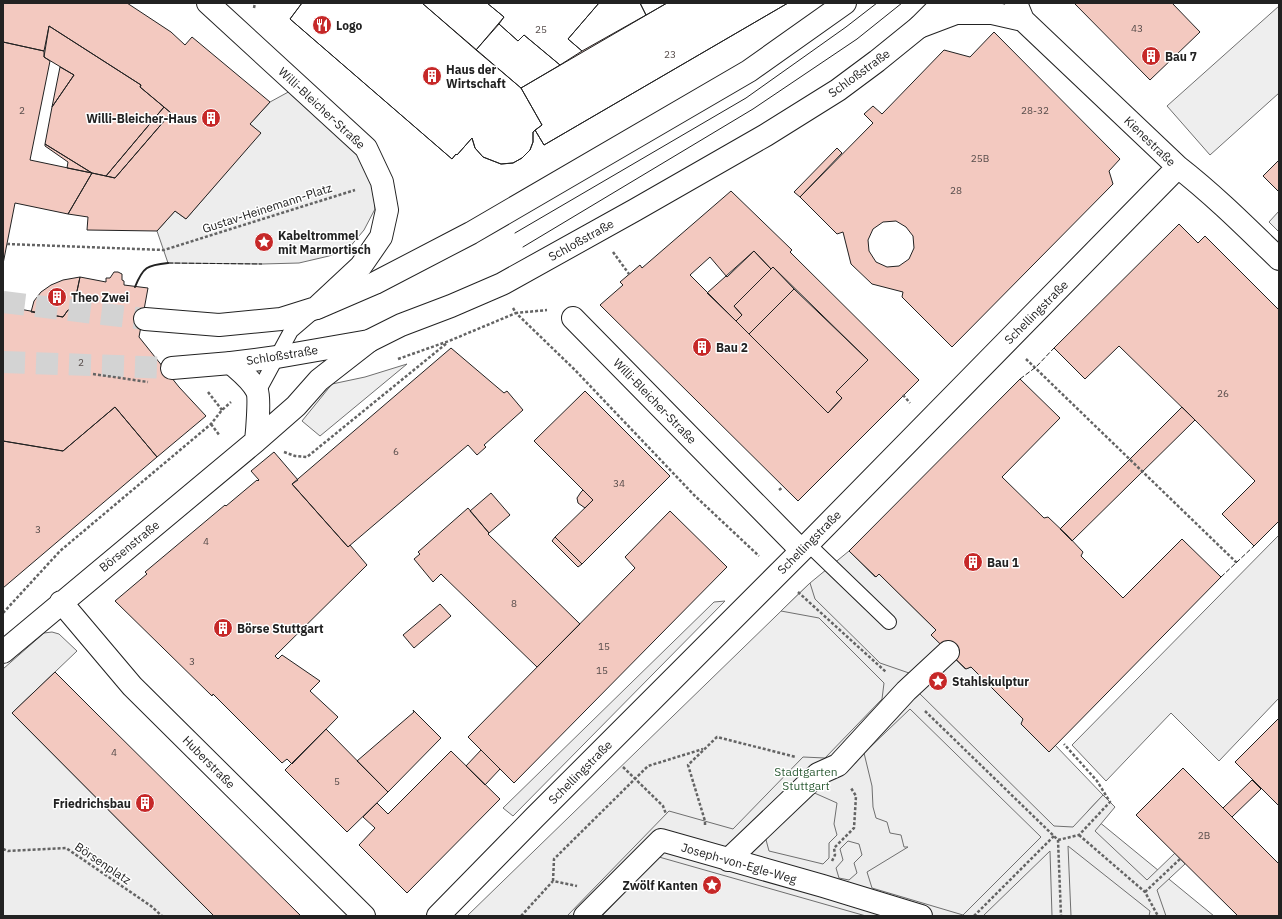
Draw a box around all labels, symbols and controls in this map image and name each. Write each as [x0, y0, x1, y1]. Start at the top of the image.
restaurant icon: Logo [311, 14, 333, 36]
place label: Logo [336, 18, 363, 33]
house number: 43 [1131, 22, 1143, 35]
house number: 25 [535, 23, 547, 36]
street label: Schloßstraße [825, 45, 893, 100]
building icon: Bau 7 [1140, 45, 1162, 67]
house number: 23 [664, 48, 676, 61]
place label: Bau 7 [1165, 49, 1197, 64]
place label: Haus der Wirtschaft [446, 62, 506, 91]
street label: Willi-Bleicher-Straße [276, 64, 369, 152]
building icon: Haus der Wirtschaft [421, 65, 443, 87]
house number: 2 [19, 104, 25, 117]
house number: 28-32 [1021, 104, 1049, 117]
building icon: Willi-Bleicher-Haus [200, 107, 222, 129]
place label: Willi-Bleicher-Haus [86, 111, 197, 126]
street label: Kienestraße [1121, 113, 1179, 169]
house number: 25B [971, 152, 989, 165]
street label: Gustav-Heinemann-Platz [200, 180, 334, 236]
house number: 28 [950, 184, 962, 197]
street label: Schloßstraße [546, 216, 617, 264]
place label: Kabeltrommel mit Marmortisch [278, 228, 371, 257]
place icon: Kabeltrommel mit Marmortisch [253, 231, 275, 253]
street label: Schellingstraße [1001, 277, 1071, 347]
building icon: Theo Zwei [46, 286, 68, 308]
place label: Theo Zwei [71, 290, 129, 305]
building icon: Bau 2 [691, 336, 713, 358]
place label: Bau 2 [716, 340, 748, 355]
street label: Schloßstraße [245, 342, 319, 368]
street label: Willi-Bleicher-Straße [610, 355, 700, 447]
house number: 2 [78, 356, 84, 369]
house number: 26 [1217, 387, 1229, 400]
house number: 6 [393, 445, 399, 458]
house number: 34 [613, 477, 625, 490]
street label: Schellingstraße [774, 507, 844, 577]
street label: Börsenstraße [96, 517, 162, 575]
house number: 3 [35, 523, 41, 536]
house number: 4 [203, 535, 209, 548]
building icon: Bau 1 [962, 551, 984, 573]
place label: Bau 1 [987, 555, 1019, 570]
house number: 8 [511, 597, 517, 610]
building icon: Börse Stuttgart [212, 617, 234, 639]
place label: Börse Stuttgart [237, 621, 324, 636]
house number: 15 [598, 640, 610, 653]
house number: 3 [189, 655, 195, 668]
house number: 15 [596, 664, 608, 677]
place icon: Stahlskulptur [927, 670, 949, 692]
place label: Stahlskulptur [952, 674, 1029, 689]
street label: Huberstraße [180, 733, 239, 792]
street label: Schellingstraße [545, 737, 615, 807]
house number: 4 [111, 746, 117, 759]
park label: Stadtgarten Stuttgart [774, 764, 838, 793]
house number: 5 [334, 775, 340, 788]
building icon: Friedrichsbau [134, 792, 156, 814]
place label: Friedrichsbau [53, 796, 131, 811]
house number: 2B [1198, 829, 1210, 842]
street label: Börsenplatz [72, 839, 134, 888]
street label: Joseph-von-Egle-Weg [680, 839, 799, 887]
place icon: Zwölf Kanten [701, 874, 723, 896]
place label: Zwölf Kanten [623, 878, 698, 893]

